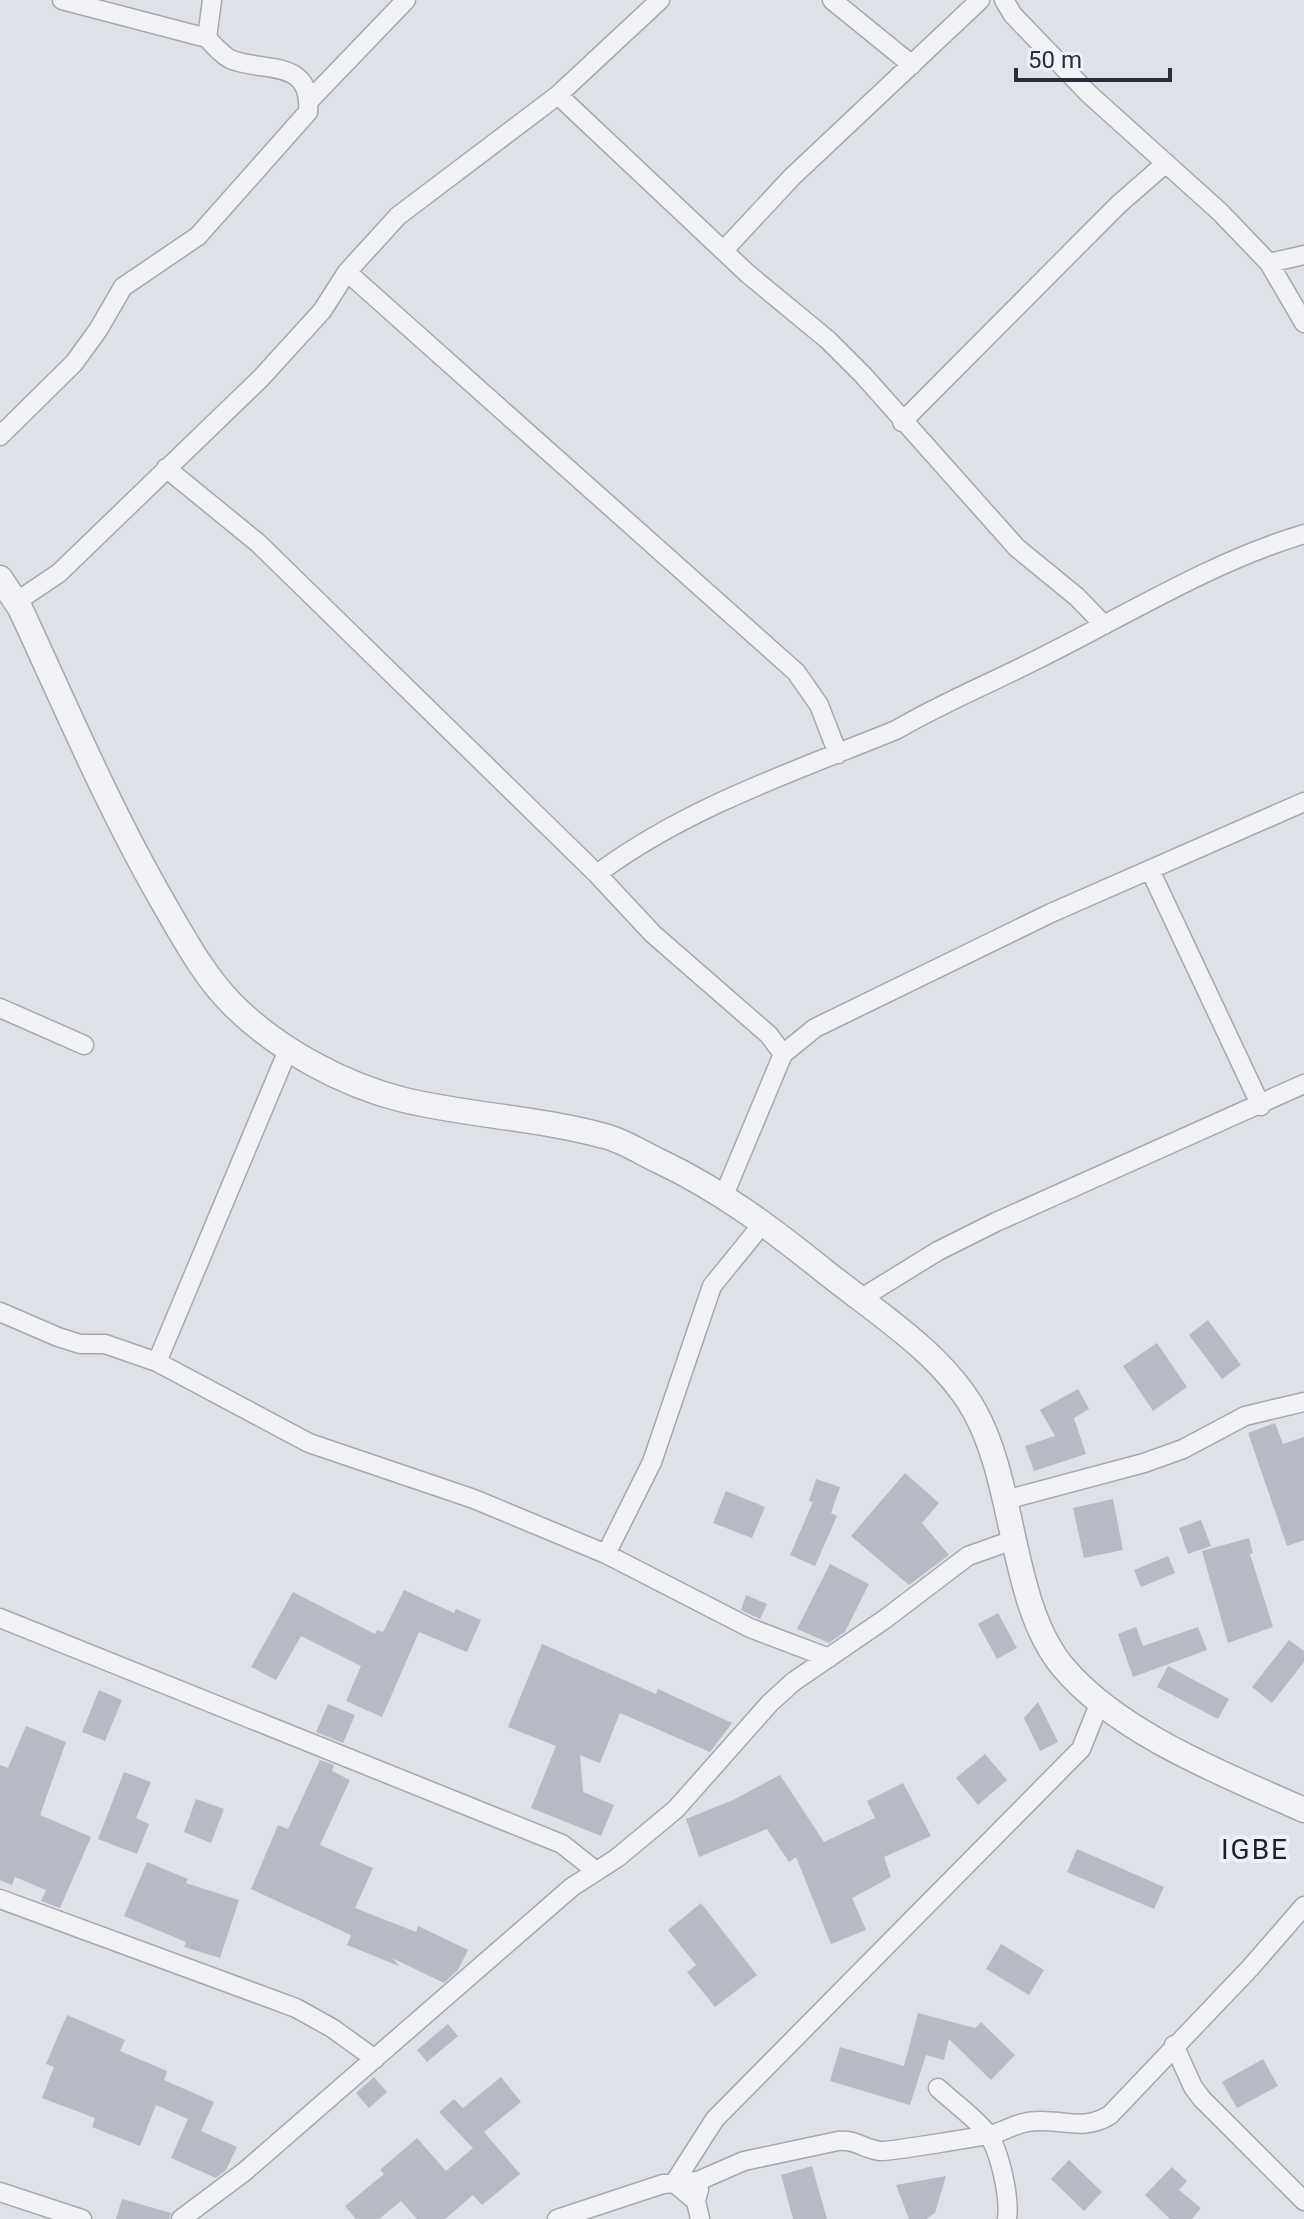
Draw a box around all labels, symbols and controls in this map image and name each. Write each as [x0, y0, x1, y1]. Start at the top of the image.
scale bar [1016, 32, 1170, 82]
text: 50 m [1028, 46, 1082, 74]
district label: IGBE [1221, 1833, 1289, 1866]

